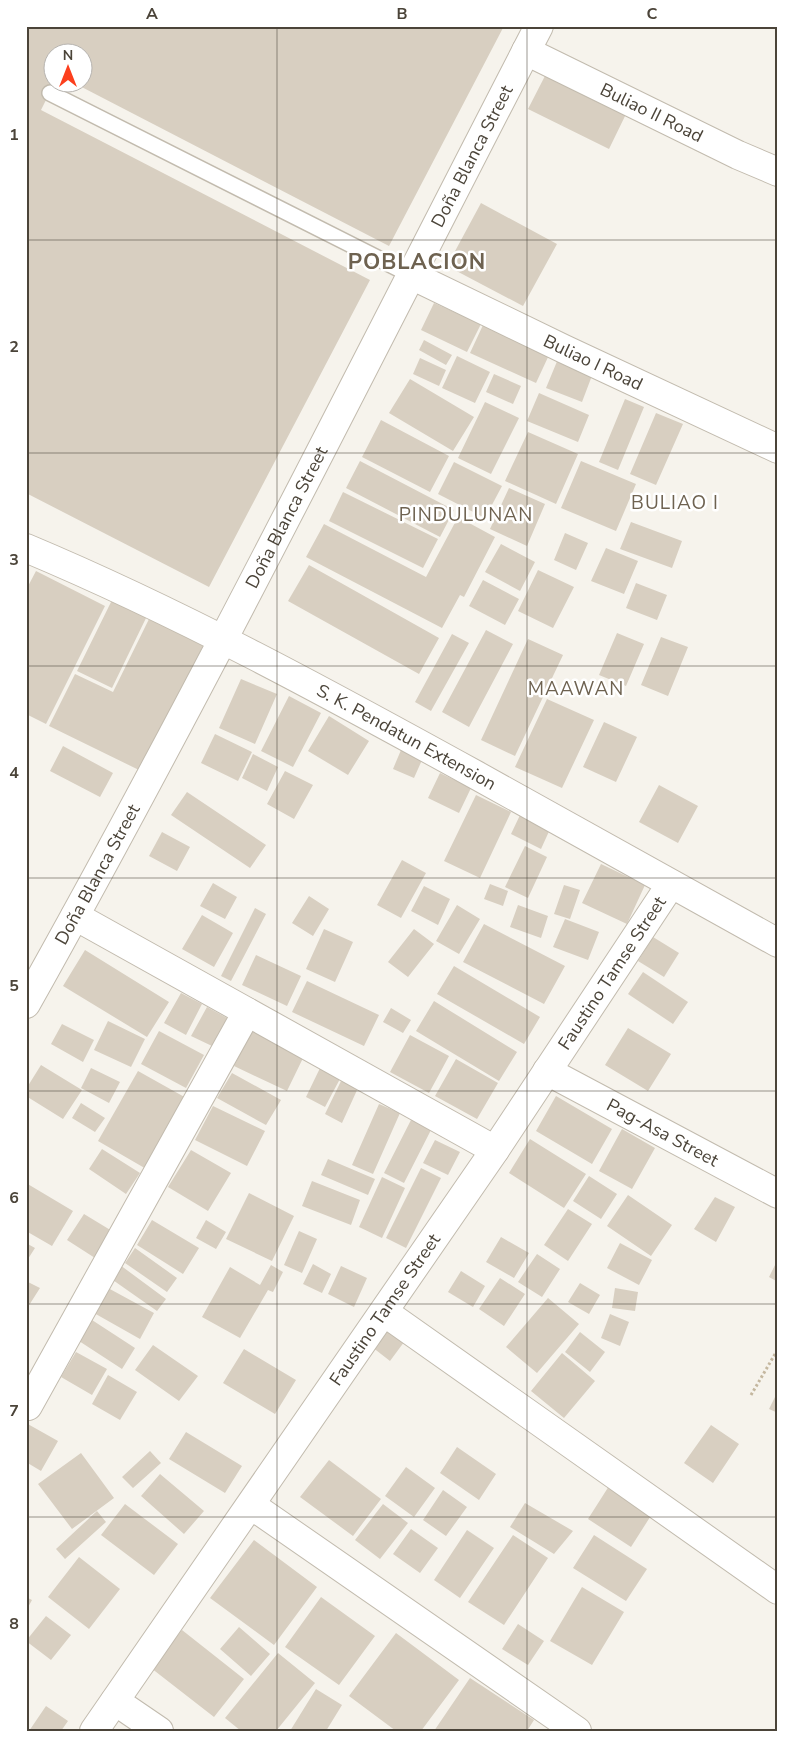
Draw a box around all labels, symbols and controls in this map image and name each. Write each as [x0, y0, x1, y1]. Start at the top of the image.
text: A [146, 3, 158, 25]
text: B [396, 3, 408, 25]
text: C [647, 3, 658, 25]
north arrow [42, 42, 92, 92]
text: N [63, 46, 73, 65]
street label: Buliao II Road [596, 77, 707, 148]
street label: Doña Blanca Street [426, 80, 519, 231]
text: 1 [9, 124, 19, 146]
district label: POBLACION [348, 247, 486, 277]
street label: Buliao I Road [539, 329, 647, 396]
text: 2 [9, 336, 19, 358]
street label: Doña Blanca Street [240, 442, 333, 592]
district label: BULIAO I [631, 490, 719, 516]
district label: PINDULUNAN [399, 502, 533, 528]
text: 3 [9, 549, 19, 571]
district label: MAAWAN [528, 676, 624, 702]
street label: S. K. Pendatun Extension [312, 678, 500, 796]
text: 4 [9, 762, 19, 784]
street label: Doña Blanca Street [49, 799, 146, 949]
street label: Faustino Tamse Street [552, 891, 672, 1055]
text: 5 [9, 975, 19, 997]
street label: Pag-Asa Street [603, 1093, 723, 1172]
text: 6 [9, 1187, 19, 1209]
street label: Faustino Tamse Street [324, 1228, 446, 1390]
text: 7 [9, 1400, 19, 1422]
text: 8 [9, 1613, 19, 1635]

